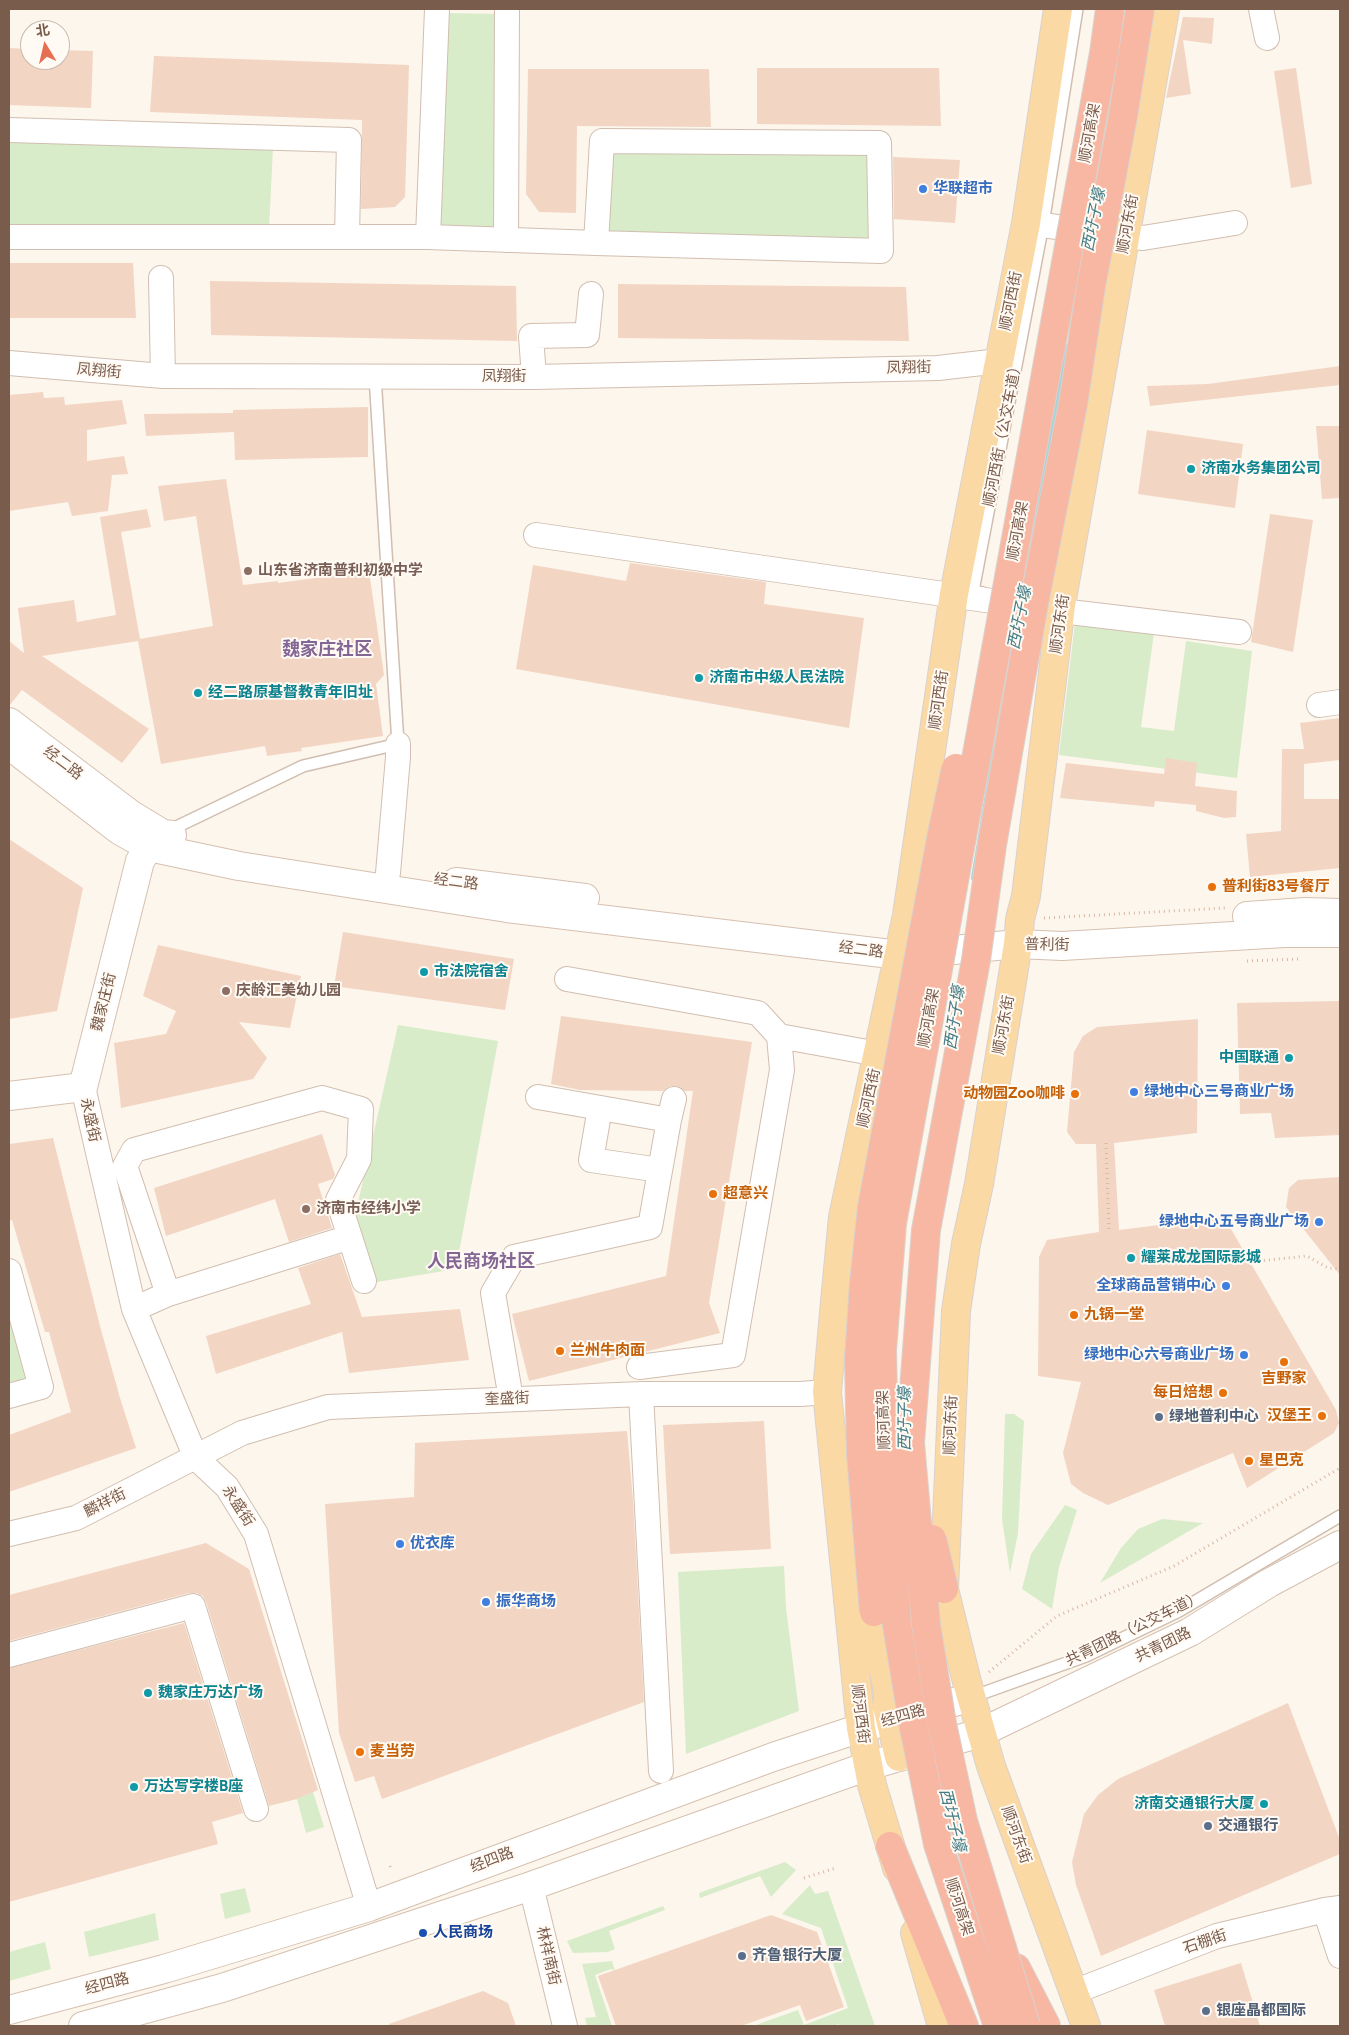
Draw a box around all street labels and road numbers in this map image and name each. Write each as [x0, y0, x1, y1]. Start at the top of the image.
street label: 顺河高架 [1076, 102, 1104, 164]
street label: 顺河东街 [1114, 193, 1142, 255]
street label: 顺河西街 [996, 270, 1026, 332]
street label: 顺河西街（公交车道） [980, 358, 1026, 508]
street label: 凤翔街 [886, 359, 932, 377]
street label: 凤翔街 [76, 360, 122, 382]
street label: 凤翔街 [482, 368, 526, 386]
street label: 顺河高架 [1004, 500, 1032, 562]
street label: 顺河东街 [1047, 593, 1073, 655]
street label: 顺河西街 [926, 669, 952, 731]
street label: 经二路 [40, 742, 86, 784]
street label: 经二路 [433, 870, 479, 894]
street label: 普利街 [1024, 936, 1070, 954]
street label: 经二路 [838, 938, 884, 962]
street label: 魏家庄街 [88, 971, 120, 1033]
street label: 顺河高架 [915, 987, 943, 1049]
street label: 顺河东街 [990, 994, 1018, 1056]
street label: 顺河西街 [854, 1067, 884, 1129]
street label: 永盛街 [77, 1096, 103, 1144]
street label: 奎盛街 [484, 1389, 530, 1409]
street label: 顺河高架 [874, 1390, 894, 1450]
street label: 顺河东街 [941, 1395, 961, 1455]
street label: 永盛街 [218, 1482, 258, 1530]
street label: 麟祥街 [81, 1485, 129, 1521]
street label: 共青团路（公交车道） [1063, 1588, 1205, 1670]
street label: 共青团路 [1132, 1624, 1194, 1666]
street label: 顺河西街 [847, 1683, 873, 1745]
street label: 经四路 [879, 1701, 927, 1731]
street label: 顺河东街 [997, 1804, 1035, 1866]
street label: 经四路 [468, 1844, 516, 1876]
street label: 顺河高架 [941, 1876, 977, 1938]
street label: 林祥南街 [532, 1925, 564, 1987]
street label: 石棚街 [1181, 1926, 1229, 1958]
street label: 经四路 [83, 1969, 131, 1999]

